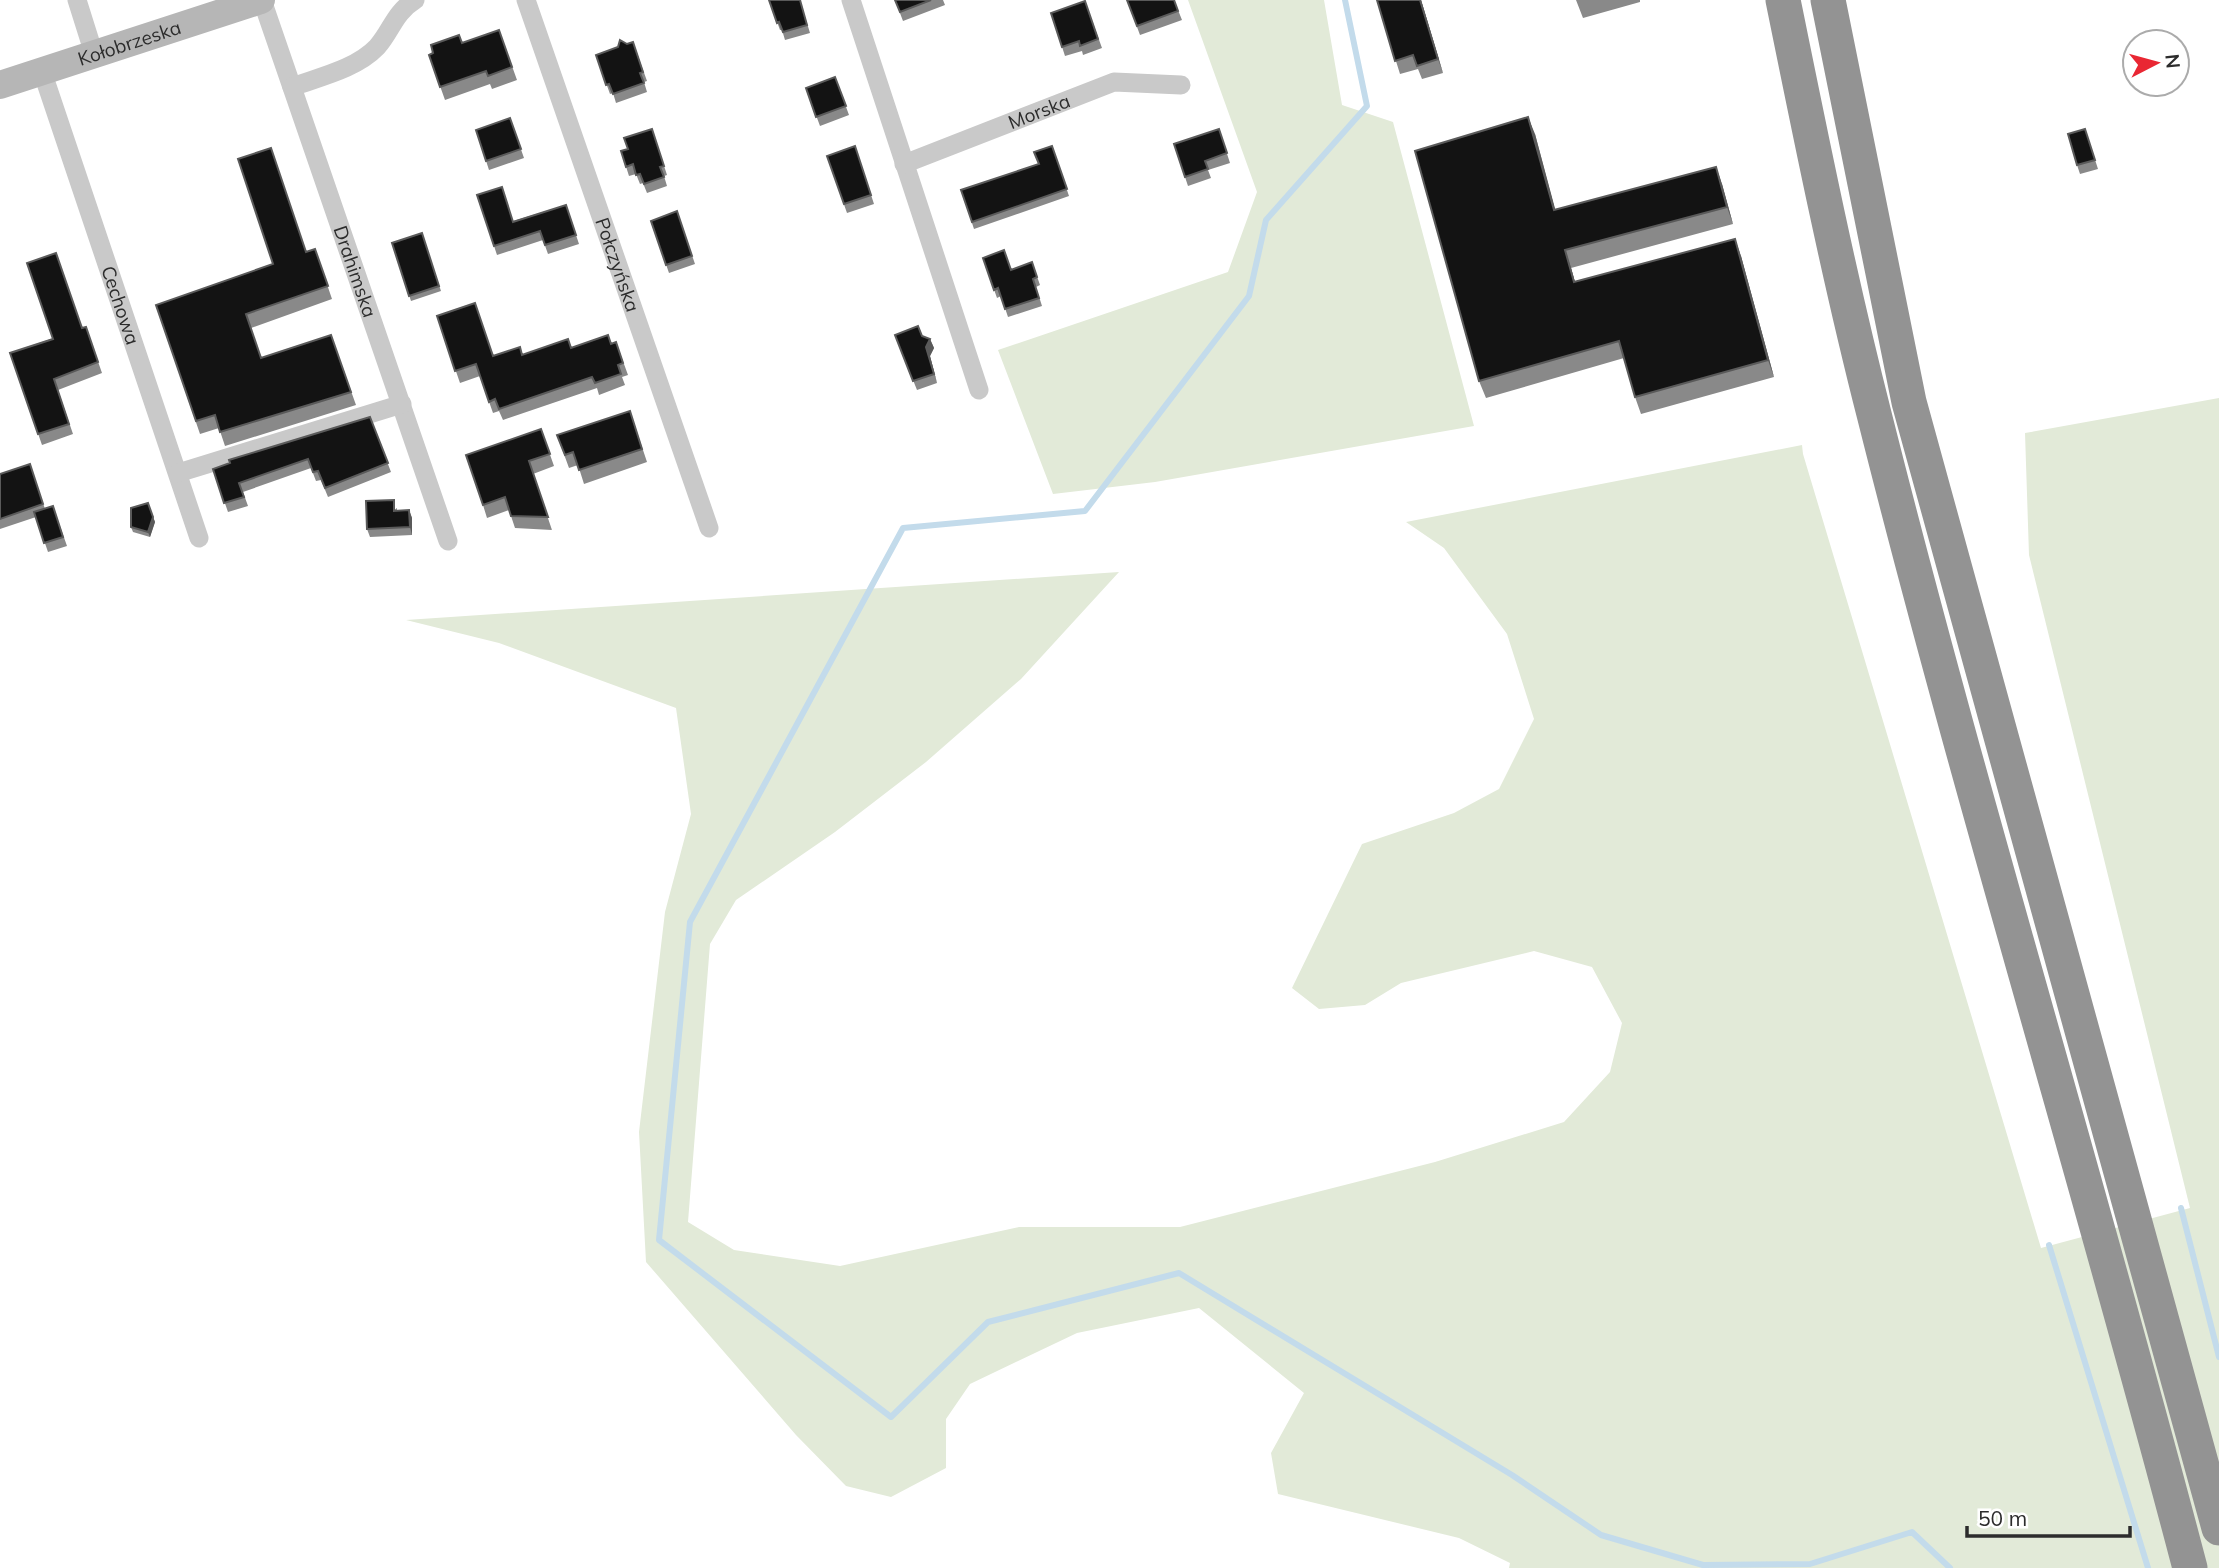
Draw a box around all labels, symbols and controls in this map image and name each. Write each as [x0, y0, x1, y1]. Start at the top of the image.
street label: Kołobrzeska [75, 15, 184, 71]
north arrow [2121, 28, 2191, 98]
text: N [2160, 53, 2186, 70]
street label: Morska [1005, 88, 1073, 134]
street label: Połczyńska [590, 214, 645, 315]
street label: Drahimska [328, 222, 382, 320]
street label: Cechowa [96, 263, 145, 348]
scale bar [1967, 1494, 2130, 1538]
text: 50 m [1978, 1505, 2027, 1531]

